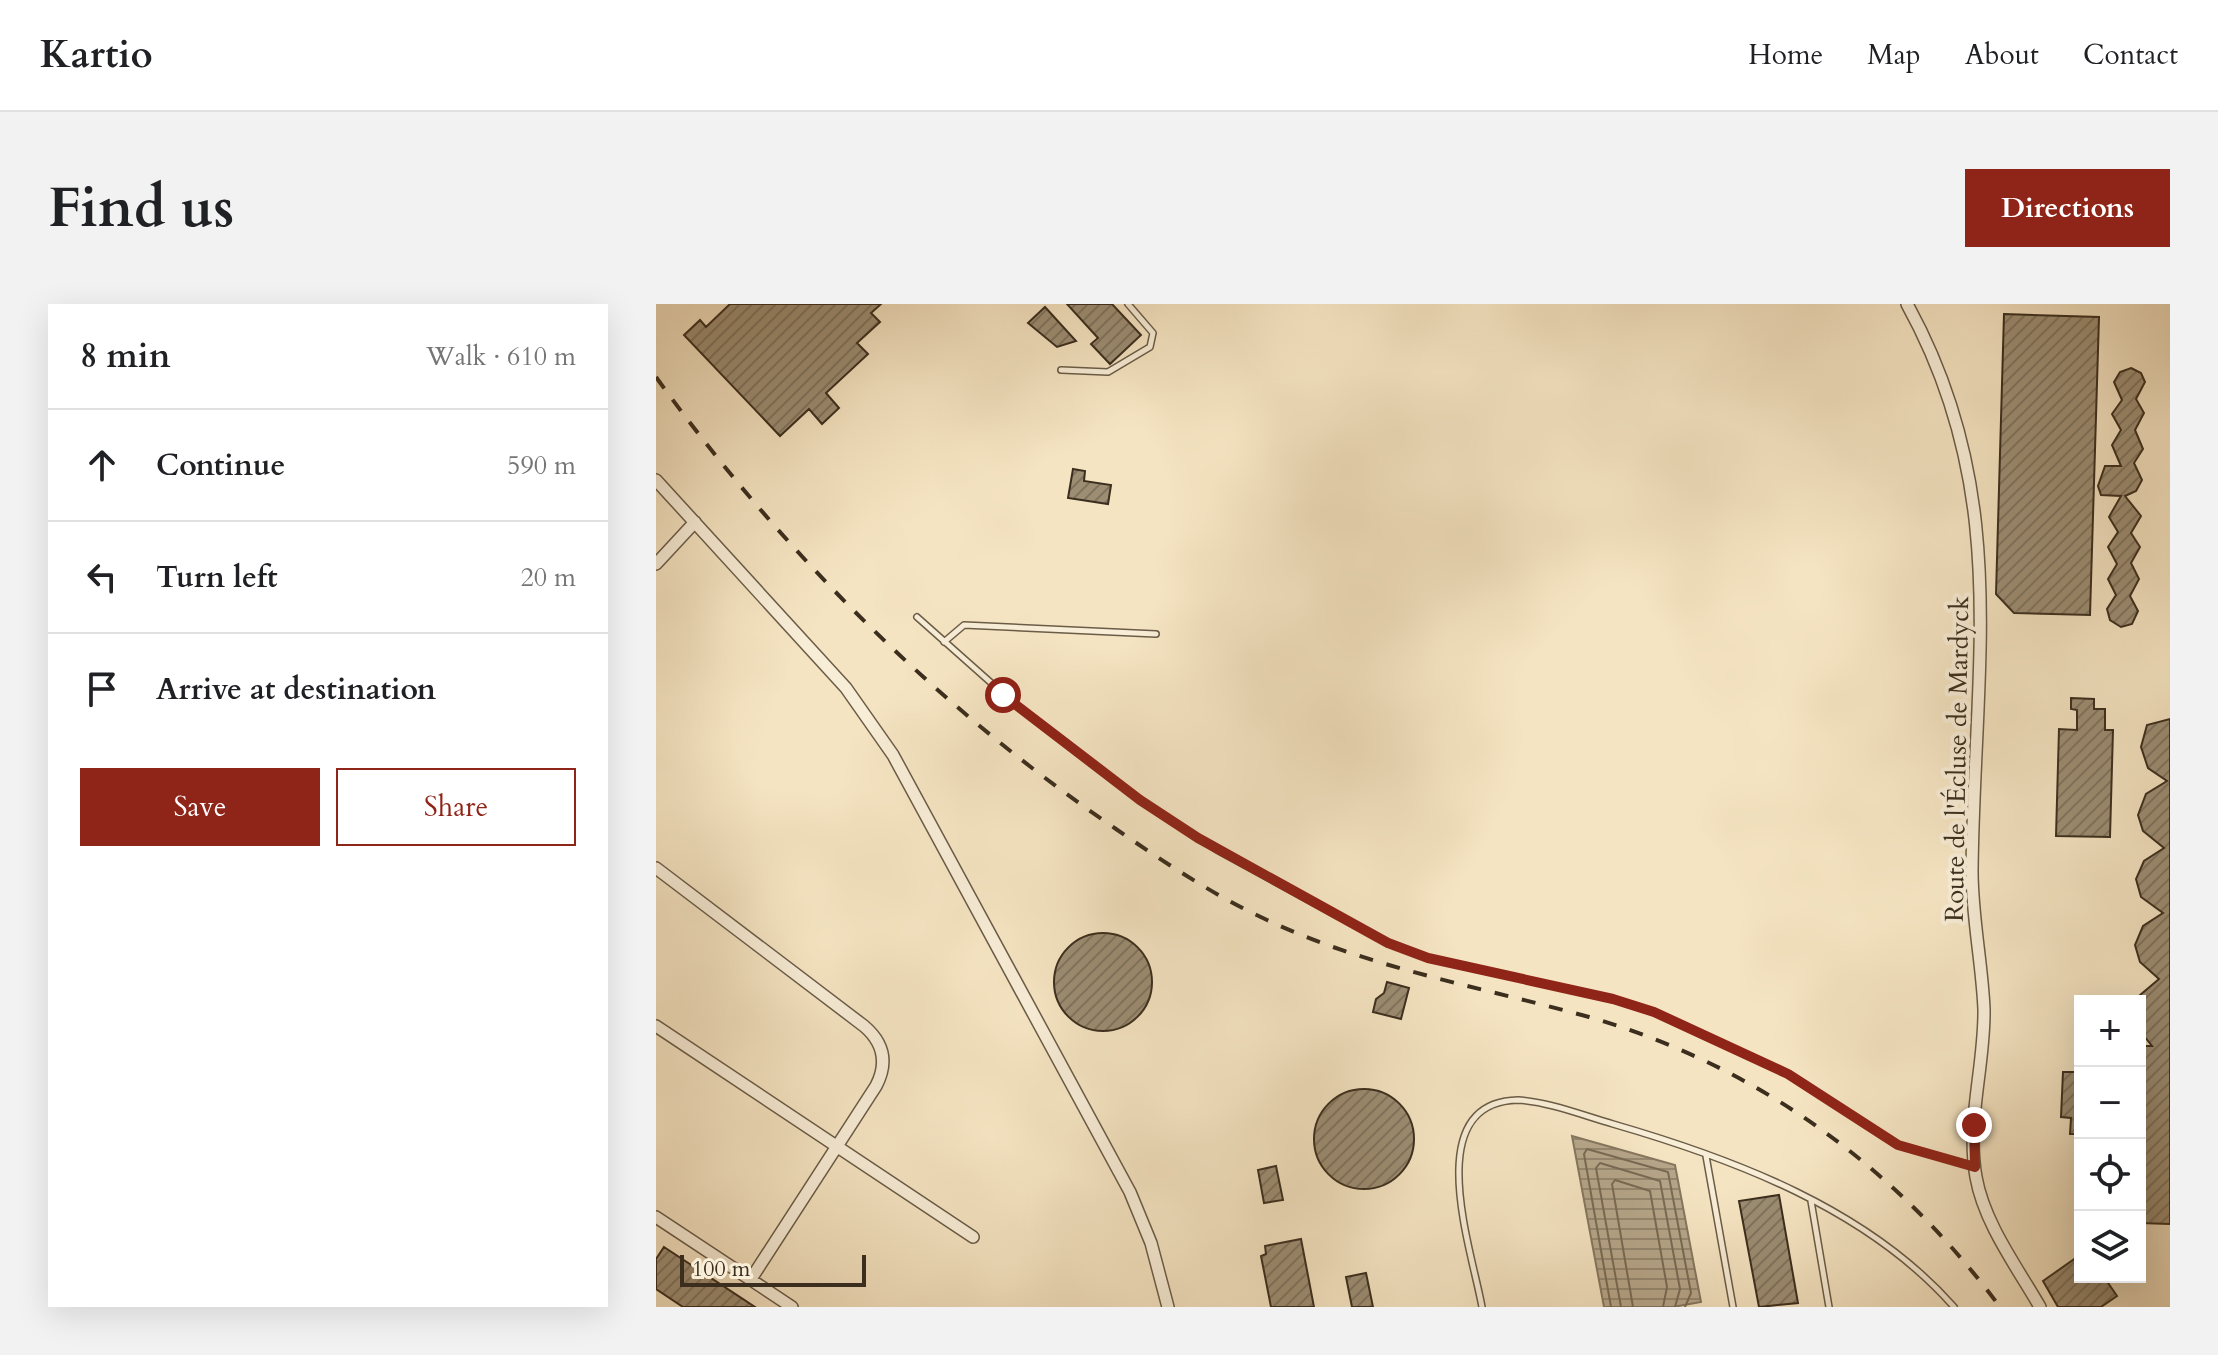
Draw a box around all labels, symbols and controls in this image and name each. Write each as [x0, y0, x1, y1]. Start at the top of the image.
text: Kartio [40, 29, 153, 81]
text: Home [1748, 36, 1823, 74]
text: Map [1867, 36, 1921, 74]
text: About [1965, 36, 2039, 74]
text: Contact [2083, 36, 2178, 74]
button: Directions [1965, 169, 2170, 247]
text: Find us [48, 171, 234, 246]
text: 8 min [80, 333, 171, 379]
text: Walk · 610 m [426, 339, 576, 374]
icon: ahead [80, 443, 124, 487]
text: Continue [156, 445, 285, 486]
text: 590 m [507, 448, 576, 483]
icon: left [80, 555, 124, 599]
text: Turn left [156, 557, 278, 598]
text: 20 m [520, 560, 576, 595]
street label: Route de l'Écluse de Mardyck [1937, 596, 1977, 922]
icon: arrive [80, 667, 124, 711]
text: Arrive at destination [156, 669, 436, 710]
route start [985, 677, 1021, 713]
button: Save [80, 768, 320, 846]
button: Share [336, 768, 576, 846]
map controls [2074, 995, 2146, 1283]
button: + [2074, 995, 2146, 1067]
button: − [2074, 1067, 2146, 1139]
route end [1956, 1107, 1992, 1143]
button: locate [2074, 1139, 2146, 1211]
button: layers [2074, 1211, 2146, 1283]
scale bar [680, 1251, 866, 1287]
text: 100 m [692, 1254, 750, 1284]

